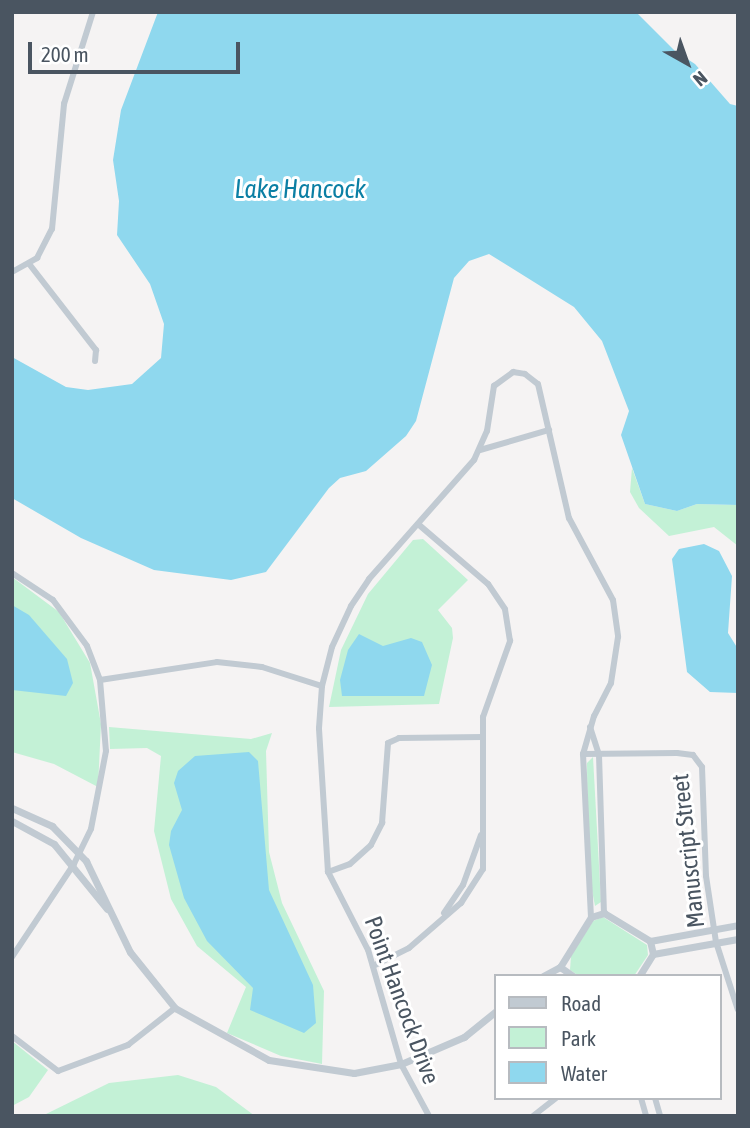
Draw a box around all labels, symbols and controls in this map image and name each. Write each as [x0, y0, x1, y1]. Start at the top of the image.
scale bar [32, 28, 243, 72]
north arrow [652, 28, 722, 98]
text: 200 m [41, 42, 89, 66]
text: N [689, 67, 712, 91]
water label: Lake Hancock [234, 174, 366, 206]
street label: Manuscript Street [666, 773, 710, 929]
street label: Point Hancock Drive [358, 912, 446, 1088]
legend [494, 974, 722, 1100]
text: Road [561, 991, 601, 1015]
text: Park [561, 1026, 596, 1050]
text: Water [561, 1061, 607, 1085]

